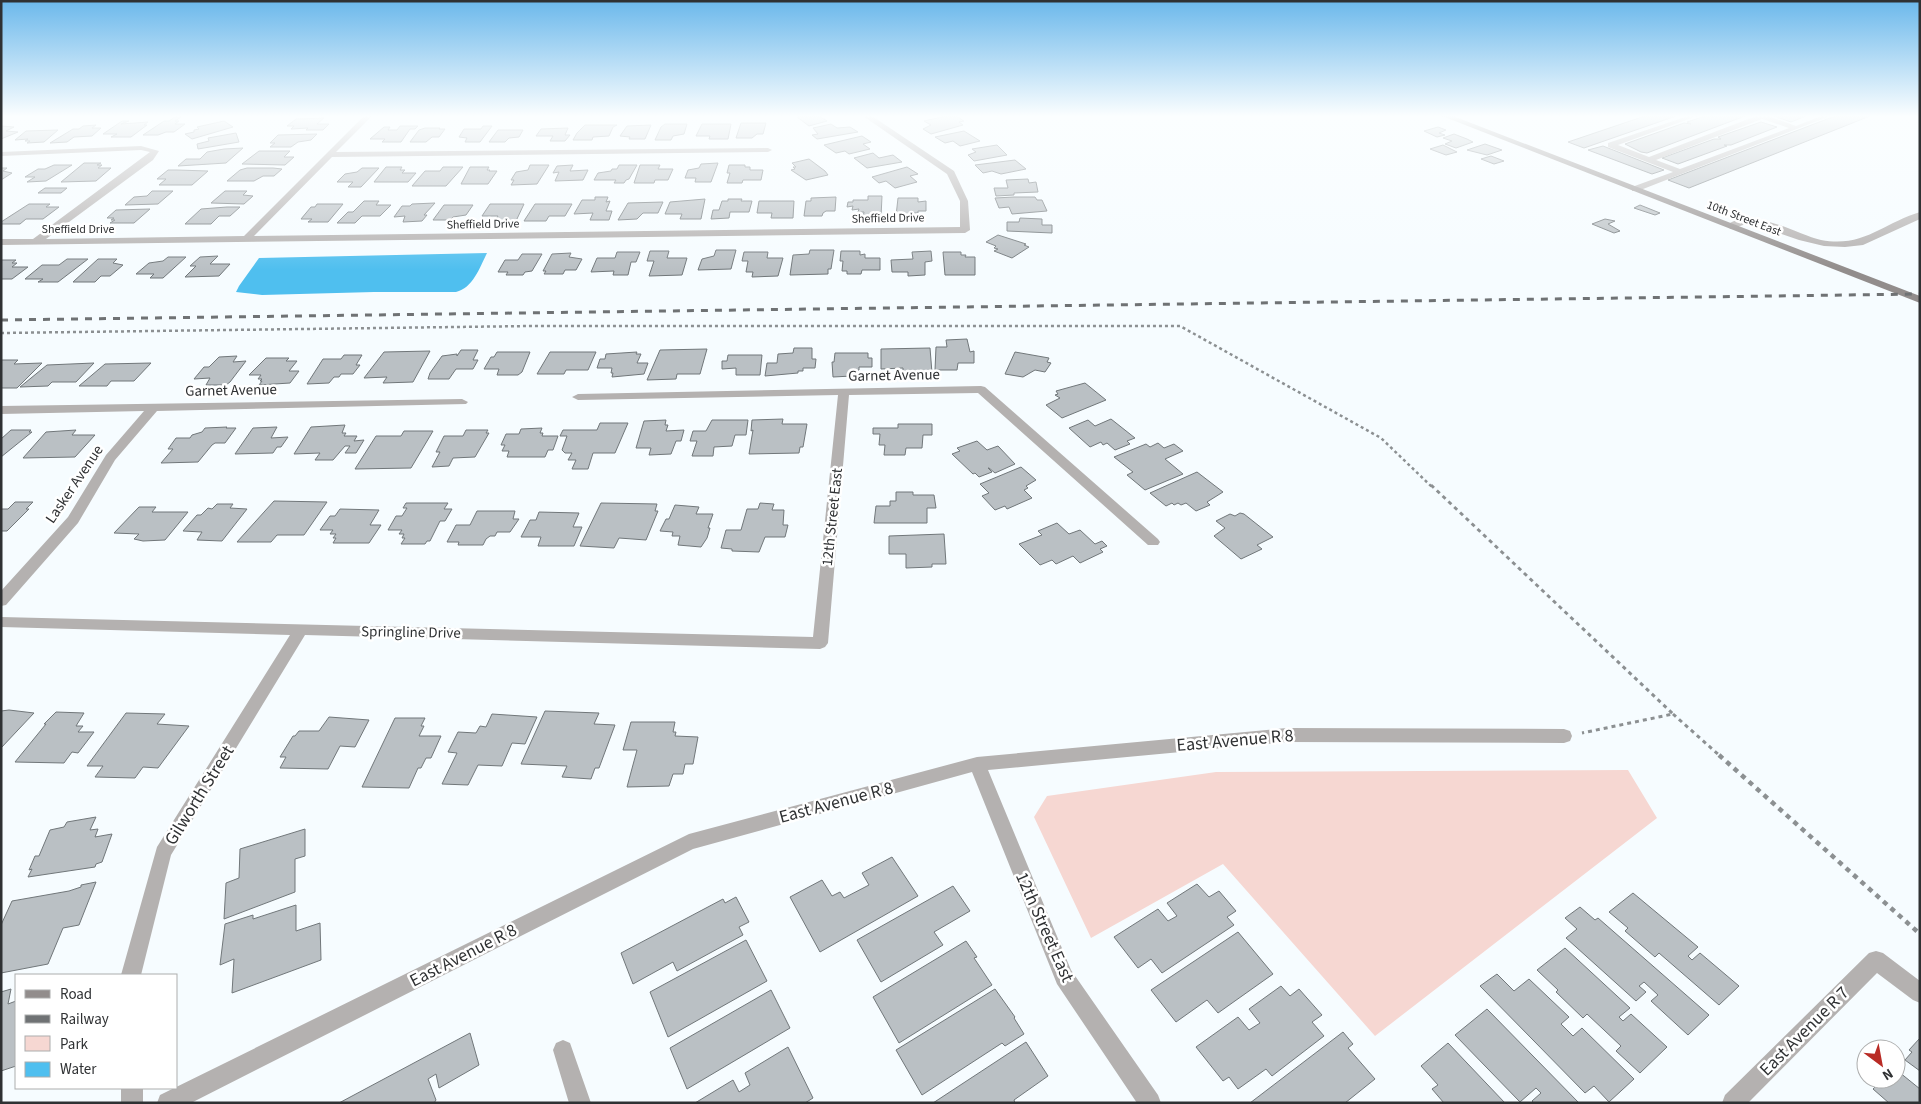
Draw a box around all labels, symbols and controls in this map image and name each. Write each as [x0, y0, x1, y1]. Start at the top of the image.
street label: 10th Street East [1704, 196, 1784, 240]
street label: Sheffield Drive [851, 209, 925, 228]
street label: Sheffield Drive [446, 215, 520, 234]
street label: Sheffield Drive [42, 221, 114, 238]
street label: Garnet Avenue [848, 364, 940, 387]
street label: Garnet Avenue [185, 379, 277, 402]
street label: Lasker Avenue [40, 441, 108, 528]
street label: 12th Street East [817, 467, 848, 567]
street label: Springline Drive [361, 621, 461, 644]
street label: East Avenue R 8 [1176, 723, 1295, 758]
street label: Gilworth Street [159, 740, 240, 850]
street label: East Avenue R 8 [776, 775, 896, 830]
street label: 12th Street East [1009, 868, 1080, 986]
street label: East Avenue R 8 [405, 918, 521, 993]
legend [15, 974, 178, 1089]
street label: East Avenue R 7 [1754, 981, 1855, 1082]
text: Road [60, 984, 92, 1005]
text: Railway [60, 1009, 109, 1030]
text: Park [60, 1034, 89, 1055]
north arrow [1856, 1039, 1906, 1089]
text: Water [60, 1059, 97, 1080]
text: N [1878, 1063, 1897, 1085]

